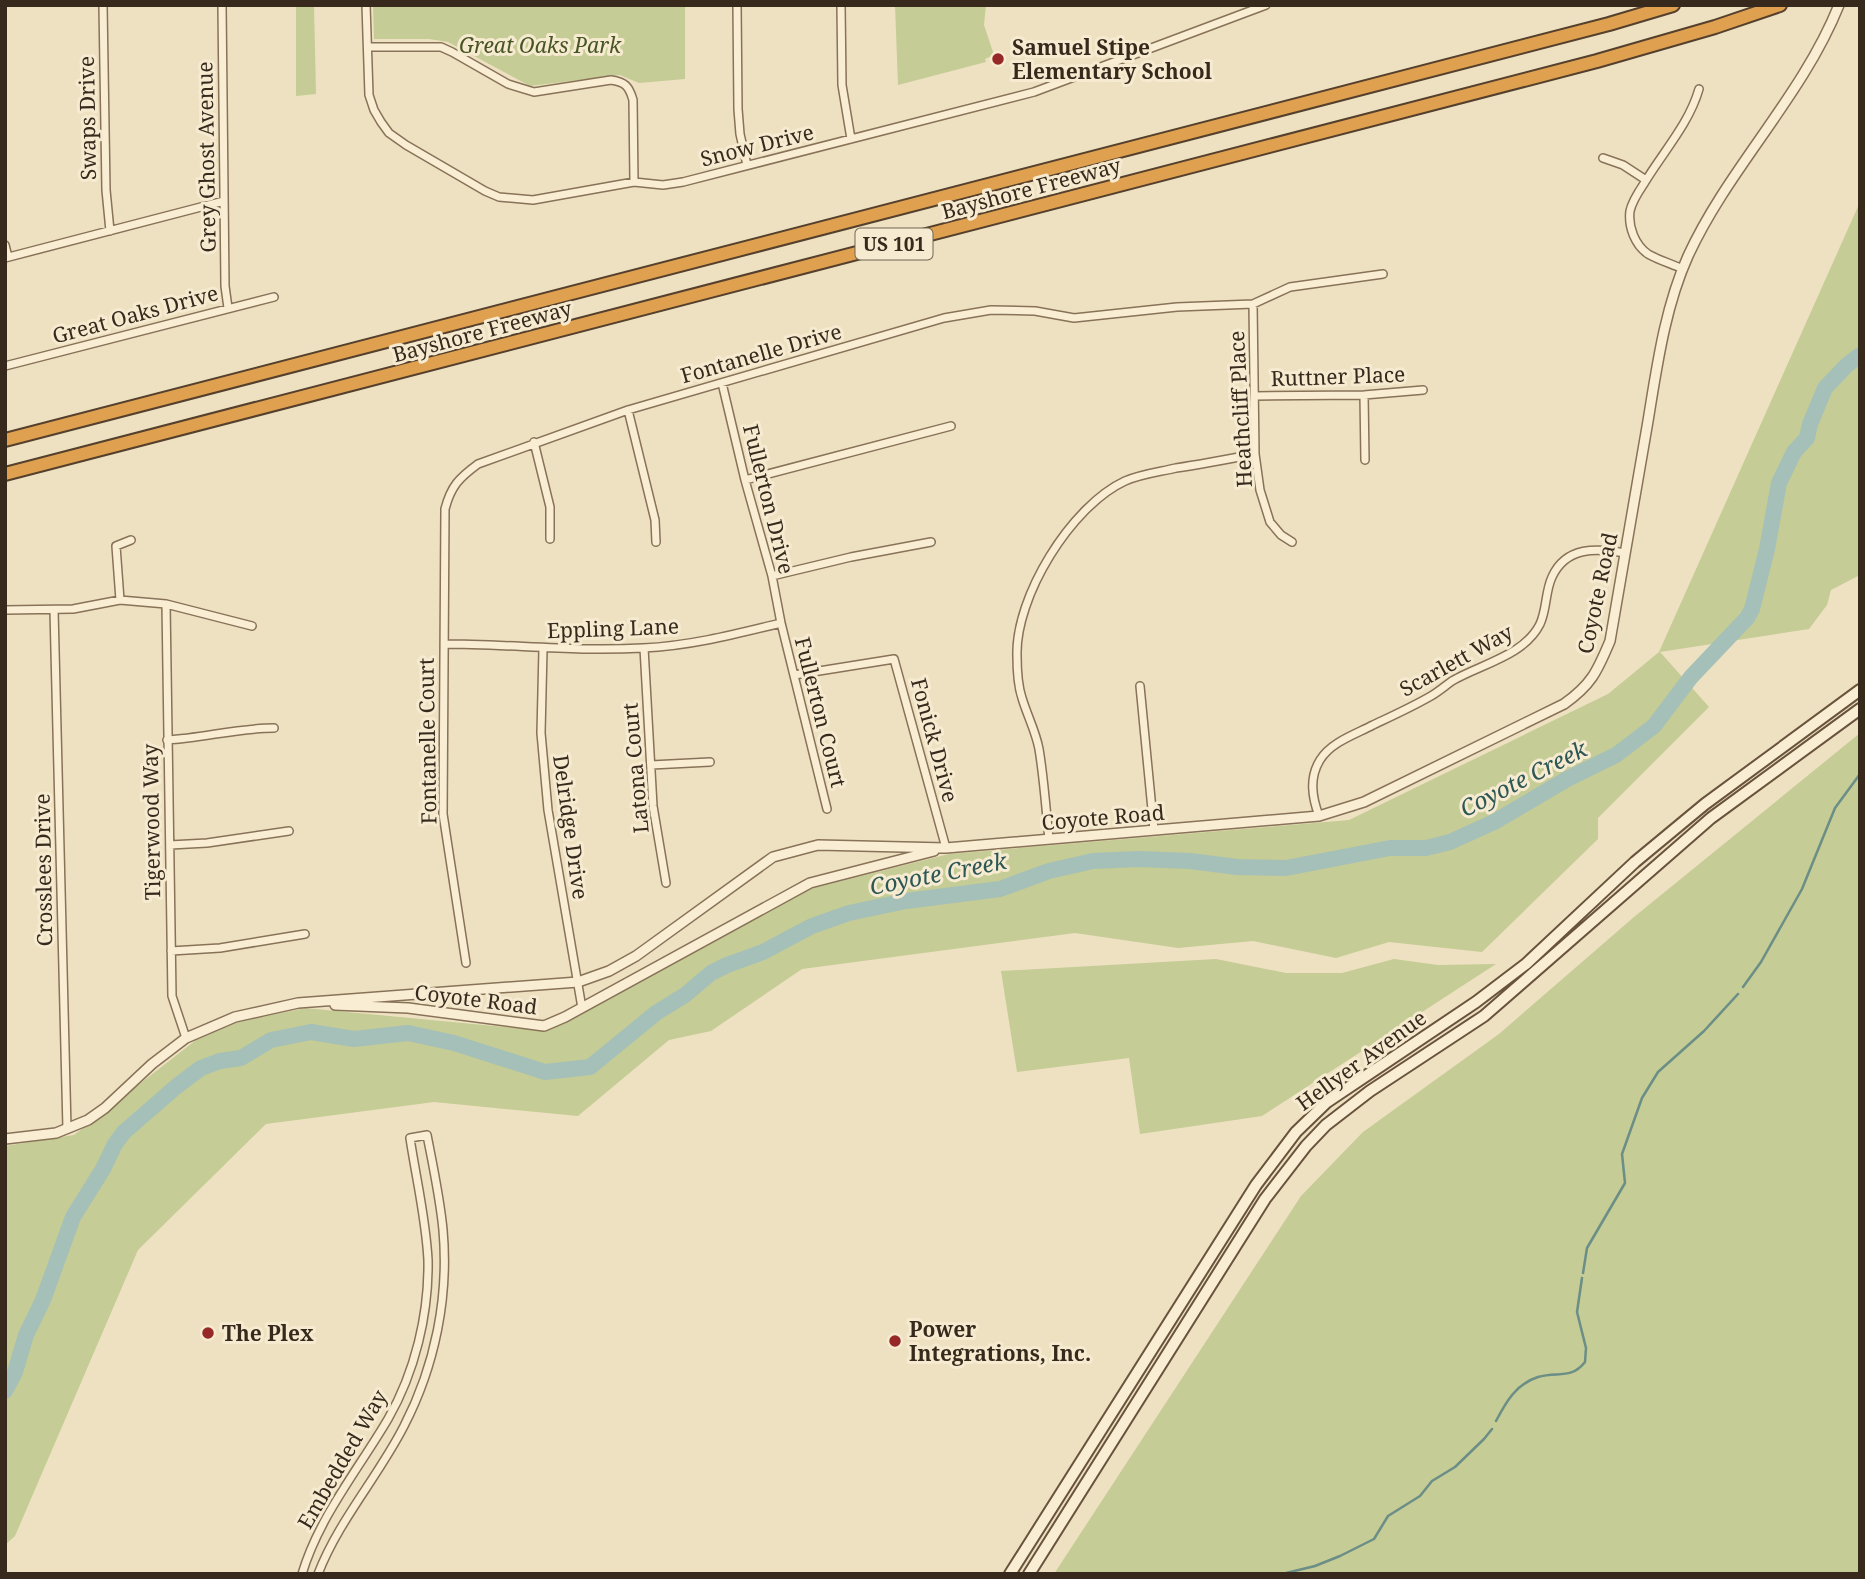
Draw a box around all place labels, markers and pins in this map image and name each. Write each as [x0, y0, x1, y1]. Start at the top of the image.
place label: Samuel Stipe Elementary School [1012, 33, 1213, 85]
marker: Samuel Stipe Elementary School [990, 51, 1006, 67]
place label: Power Integrations, Inc. [909, 1315, 1091, 1367]
place label: The Plex [222, 1319, 314, 1347]
marker: The Plex [200, 1325, 216, 1341]
marker: Power Integrations, Inc. [887, 1333, 903, 1349]

